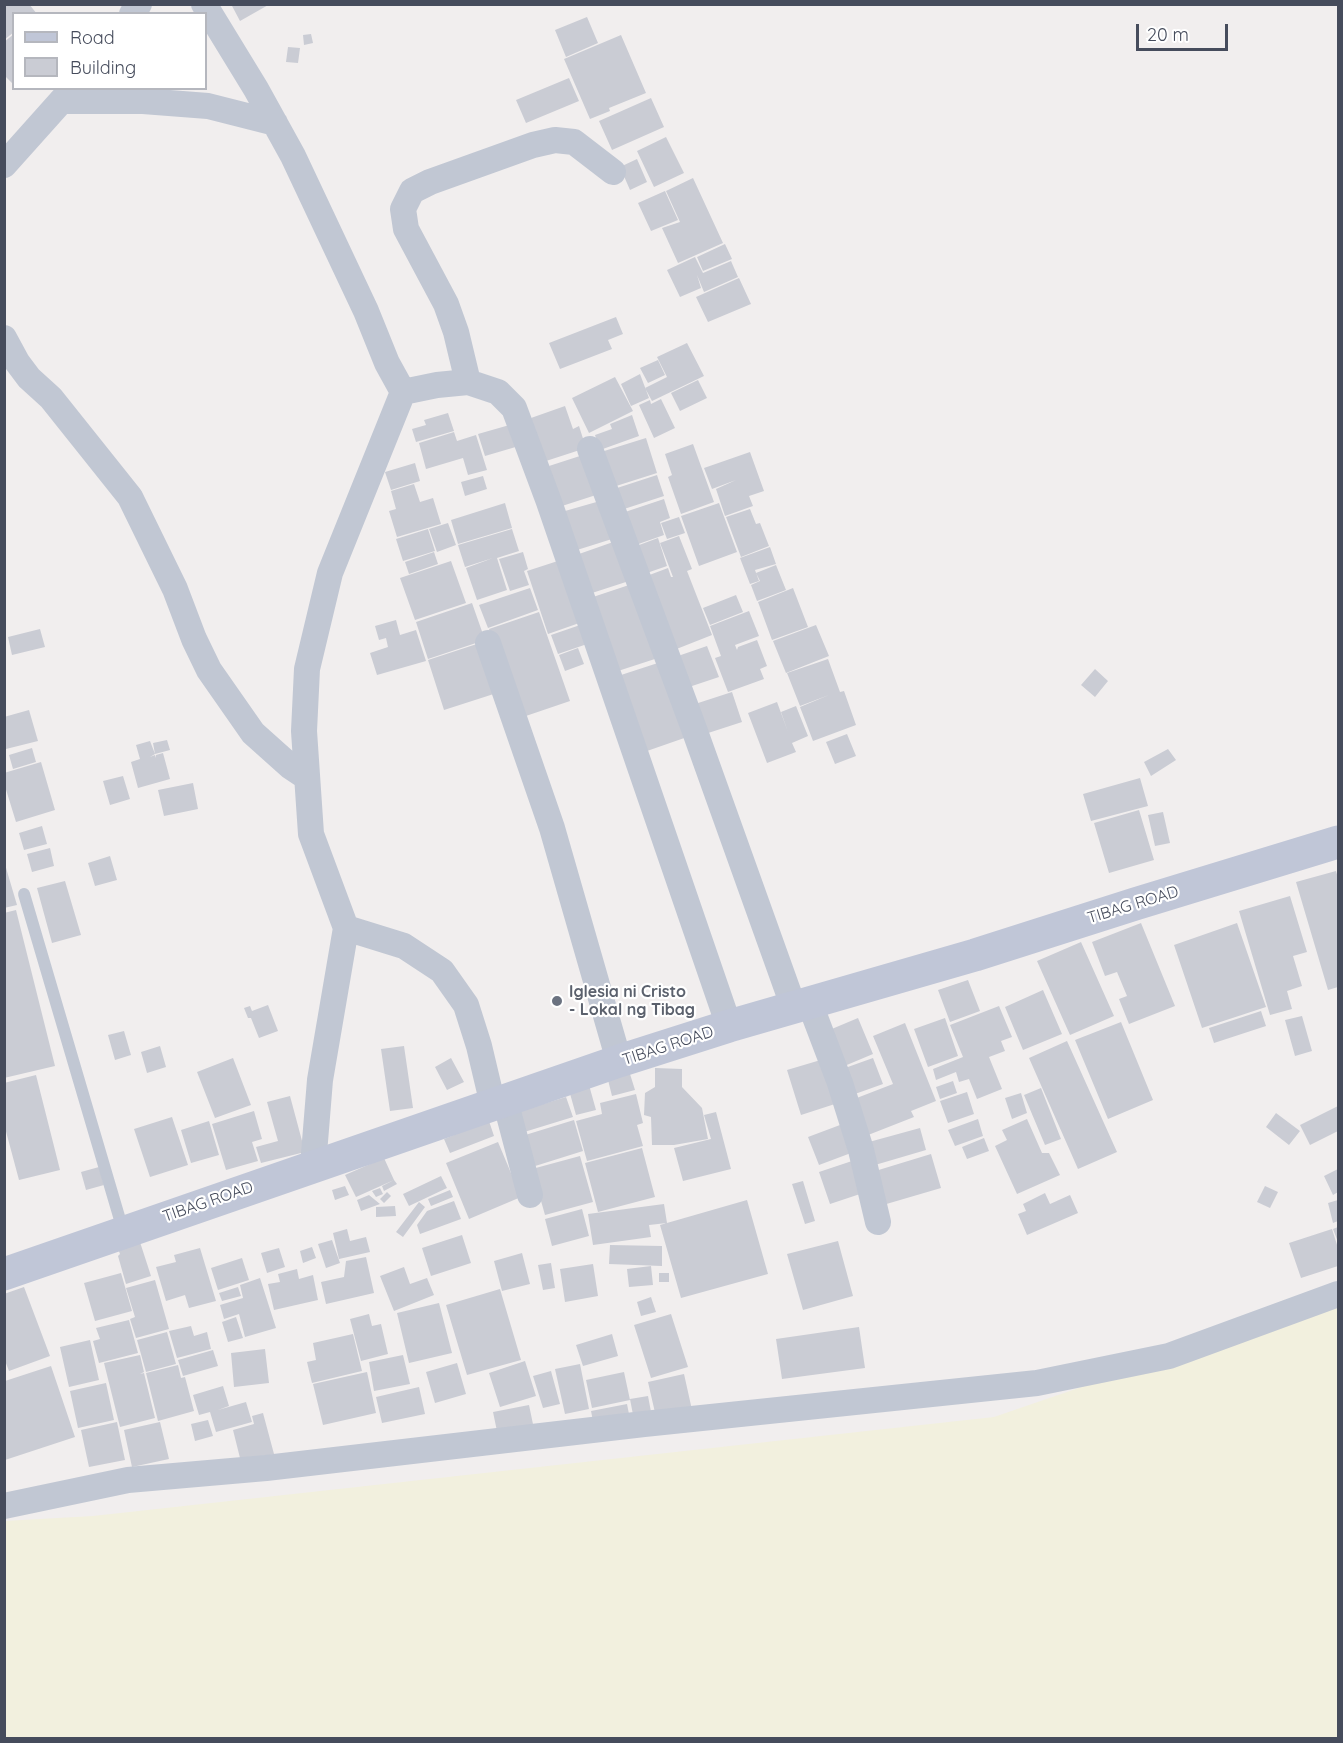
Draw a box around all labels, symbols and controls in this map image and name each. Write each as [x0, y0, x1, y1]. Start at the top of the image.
legend [12, 12, 207, 90]
scale bar [1139, 12, 1230, 50]
text: 20 m [1147, 23, 1189, 46]
text: Road [70, 26, 115, 49]
text: Building [70, 56, 136, 79]
street label: TIBAG ROAD [1085, 882, 1181, 928]
place label: Iglesia ni Cristo - Lokal ng Tibag [569, 982, 695, 1020]
marker: Iglesia ni Cristo - Lokal ng Tibag [550, 994, 564, 1008]
street label: TIBAG ROAD [620, 1022, 716, 1070]
street label: TIBAG ROAD [160, 1178, 256, 1226]

